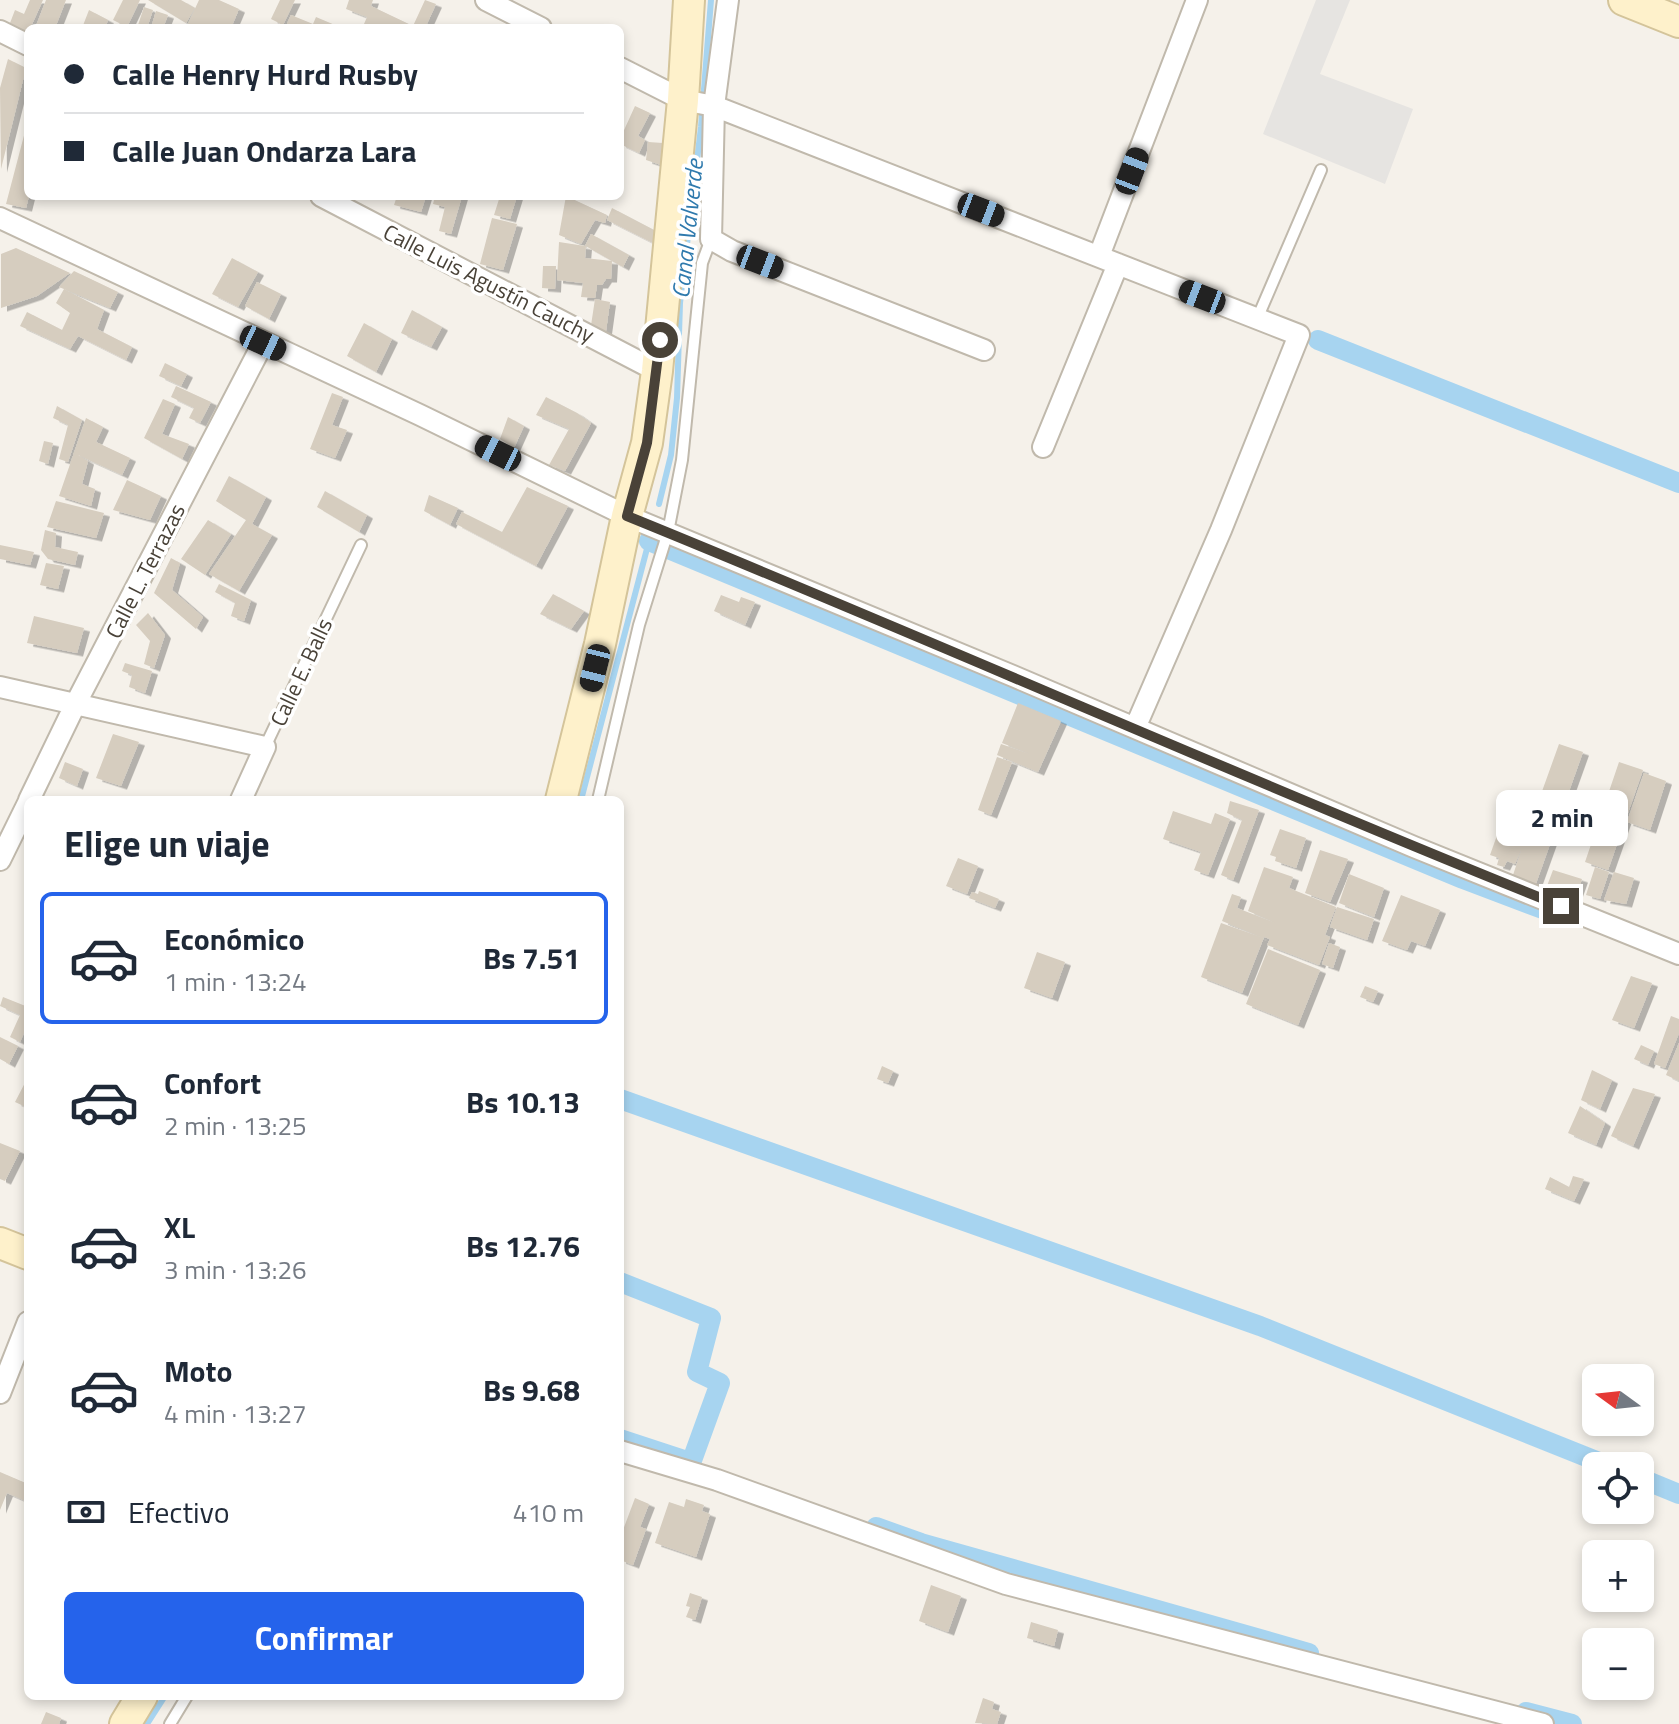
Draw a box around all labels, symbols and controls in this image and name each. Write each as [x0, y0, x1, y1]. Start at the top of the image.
text: Calle Henry Hurd Rusby [112, 51, 418, 97]
text: Calle Juan Ondarza Lara [112, 128, 417, 174]
car [1112, 144, 1152, 198]
water label: Canal Valverde [662, 156, 712, 300]
car [954, 190, 1008, 230]
street label: Calle Luis Agustín Cauchy [377, 215, 601, 351]
car [733, 242, 787, 282]
car [1175, 277, 1229, 317]
car [236, 322, 290, 364]
route start [642, 322, 678, 358]
car [471, 432, 525, 474]
street label: Calle L. Terrazas [96, 498, 194, 644]
street label: Calle E. Balls [261, 612, 341, 732]
car [578, 642, 612, 694]
callout: 2 min [1495, 790, 1627, 846]
text: 2 min [1530, 798, 1594, 837]
text: Elige un viaje [64, 816, 270, 871]
route end [1543, 888, 1579, 924]
text: Económico [164, 916, 304, 962]
icon: car [68, 922, 140, 994]
text: Bs 7.51 [483, 935, 580, 981]
text: 1 min · 13:24 [164, 962, 307, 1001]
text: Confort [164, 1060, 261, 1106]
icon: car [68, 1066, 140, 1138]
text: Bs 10.13 [466, 1079, 580, 1125]
text: 2 min · 13:25 [164, 1106, 307, 1145]
text: XL [164, 1204, 195, 1250]
icon: car [68, 1210, 140, 1282]
text: Bs 12.76 [466, 1223, 580, 1269]
text: 3 min · 13:26 [164, 1250, 307, 1289]
text: Moto [164, 1348, 232, 1394]
icon: car [68, 1354, 140, 1426]
north arrow [1582, 1364, 1654, 1436]
map controls [1582, 1364, 1654, 1700]
text: Bs 9.68 [483, 1367, 580, 1413]
text: 4 min · 13:27 [164, 1394, 307, 1433]
button: locate [1582, 1452, 1654, 1524]
text: Efectivo [128, 1489, 230, 1535]
icon: cash [64, 1490, 108, 1534]
text: 410 m [513, 1493, 584, 1532]
button: + [1582, 1540, 1654, 1612]
button: Confirmar [64, 1592, 584, 1684]
button: − [1582, 1628, 1654, 1700]

